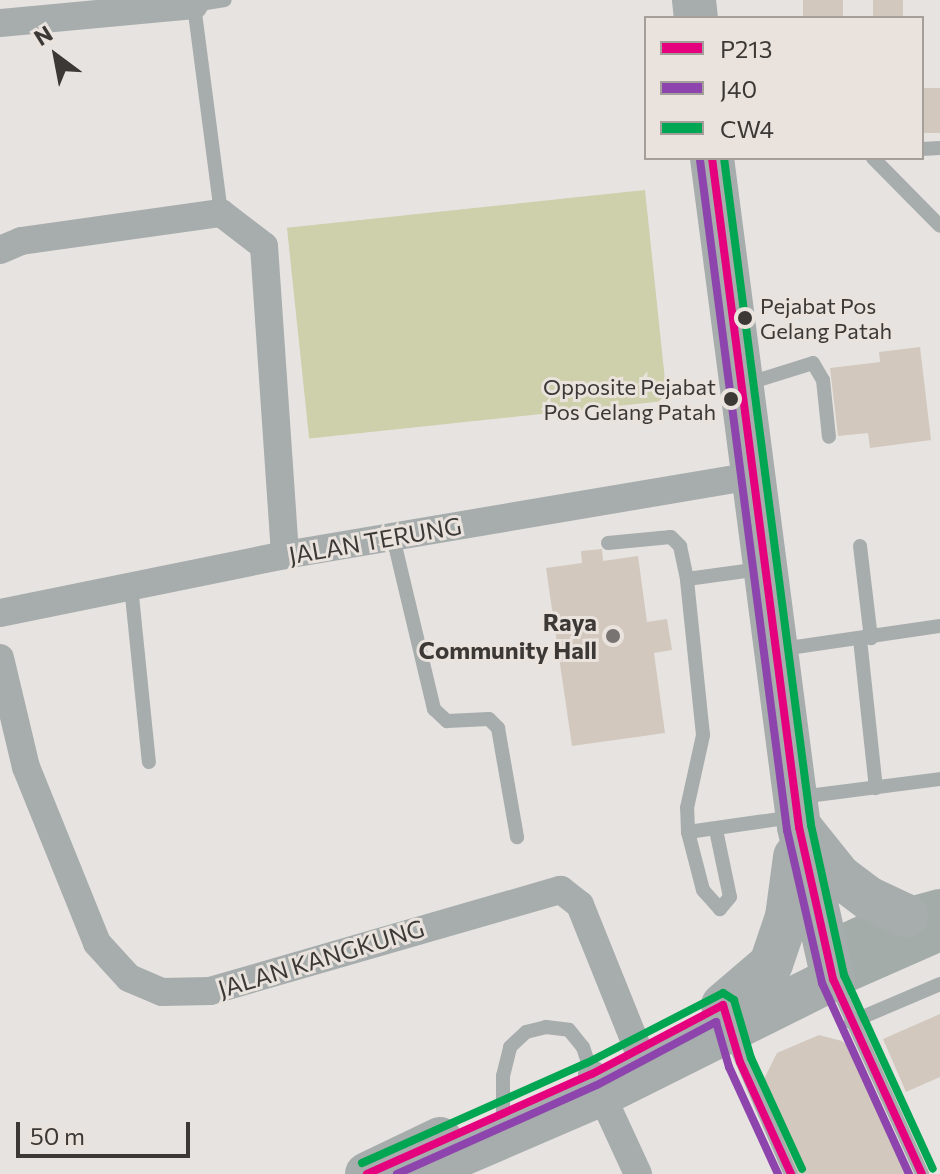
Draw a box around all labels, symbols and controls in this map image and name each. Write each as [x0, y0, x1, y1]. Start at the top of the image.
north arrow [16, 16, 96, 96]
legend [644, 16, 924, 160]
text: N [29, 19, 57, 51]
text: P213 [720, 34, 772, 63]
text: J40 [720, 74, 757, 103]
text: CW4 [720, 114, 774, 143]
place label: Pejabat Pos Gelang Patah [760, 292, 892, 344]
marker: Pejabat Pos Gelang Patah [737, 310, 753, 326]
place label: Opposite Pejabat Pos Gelang Patah [543, 373, 716, 424]
marker: Opposite Pejabat Pos Gelang Patah [723, 391, 739, 407]
street label: JALAN TERUNG [286, 511, 464, 569]
place label: Raya Community Hall [418, 608, 597, 664]
marker: Raya Community Hall [604, 627, 622, 645]
street label: JALAN KANGKUNG [214, 913, 428, 1003]
scale bar [20, 1106, 194, 1156]
text: 50 m [30, 1121, 85, 1150]

